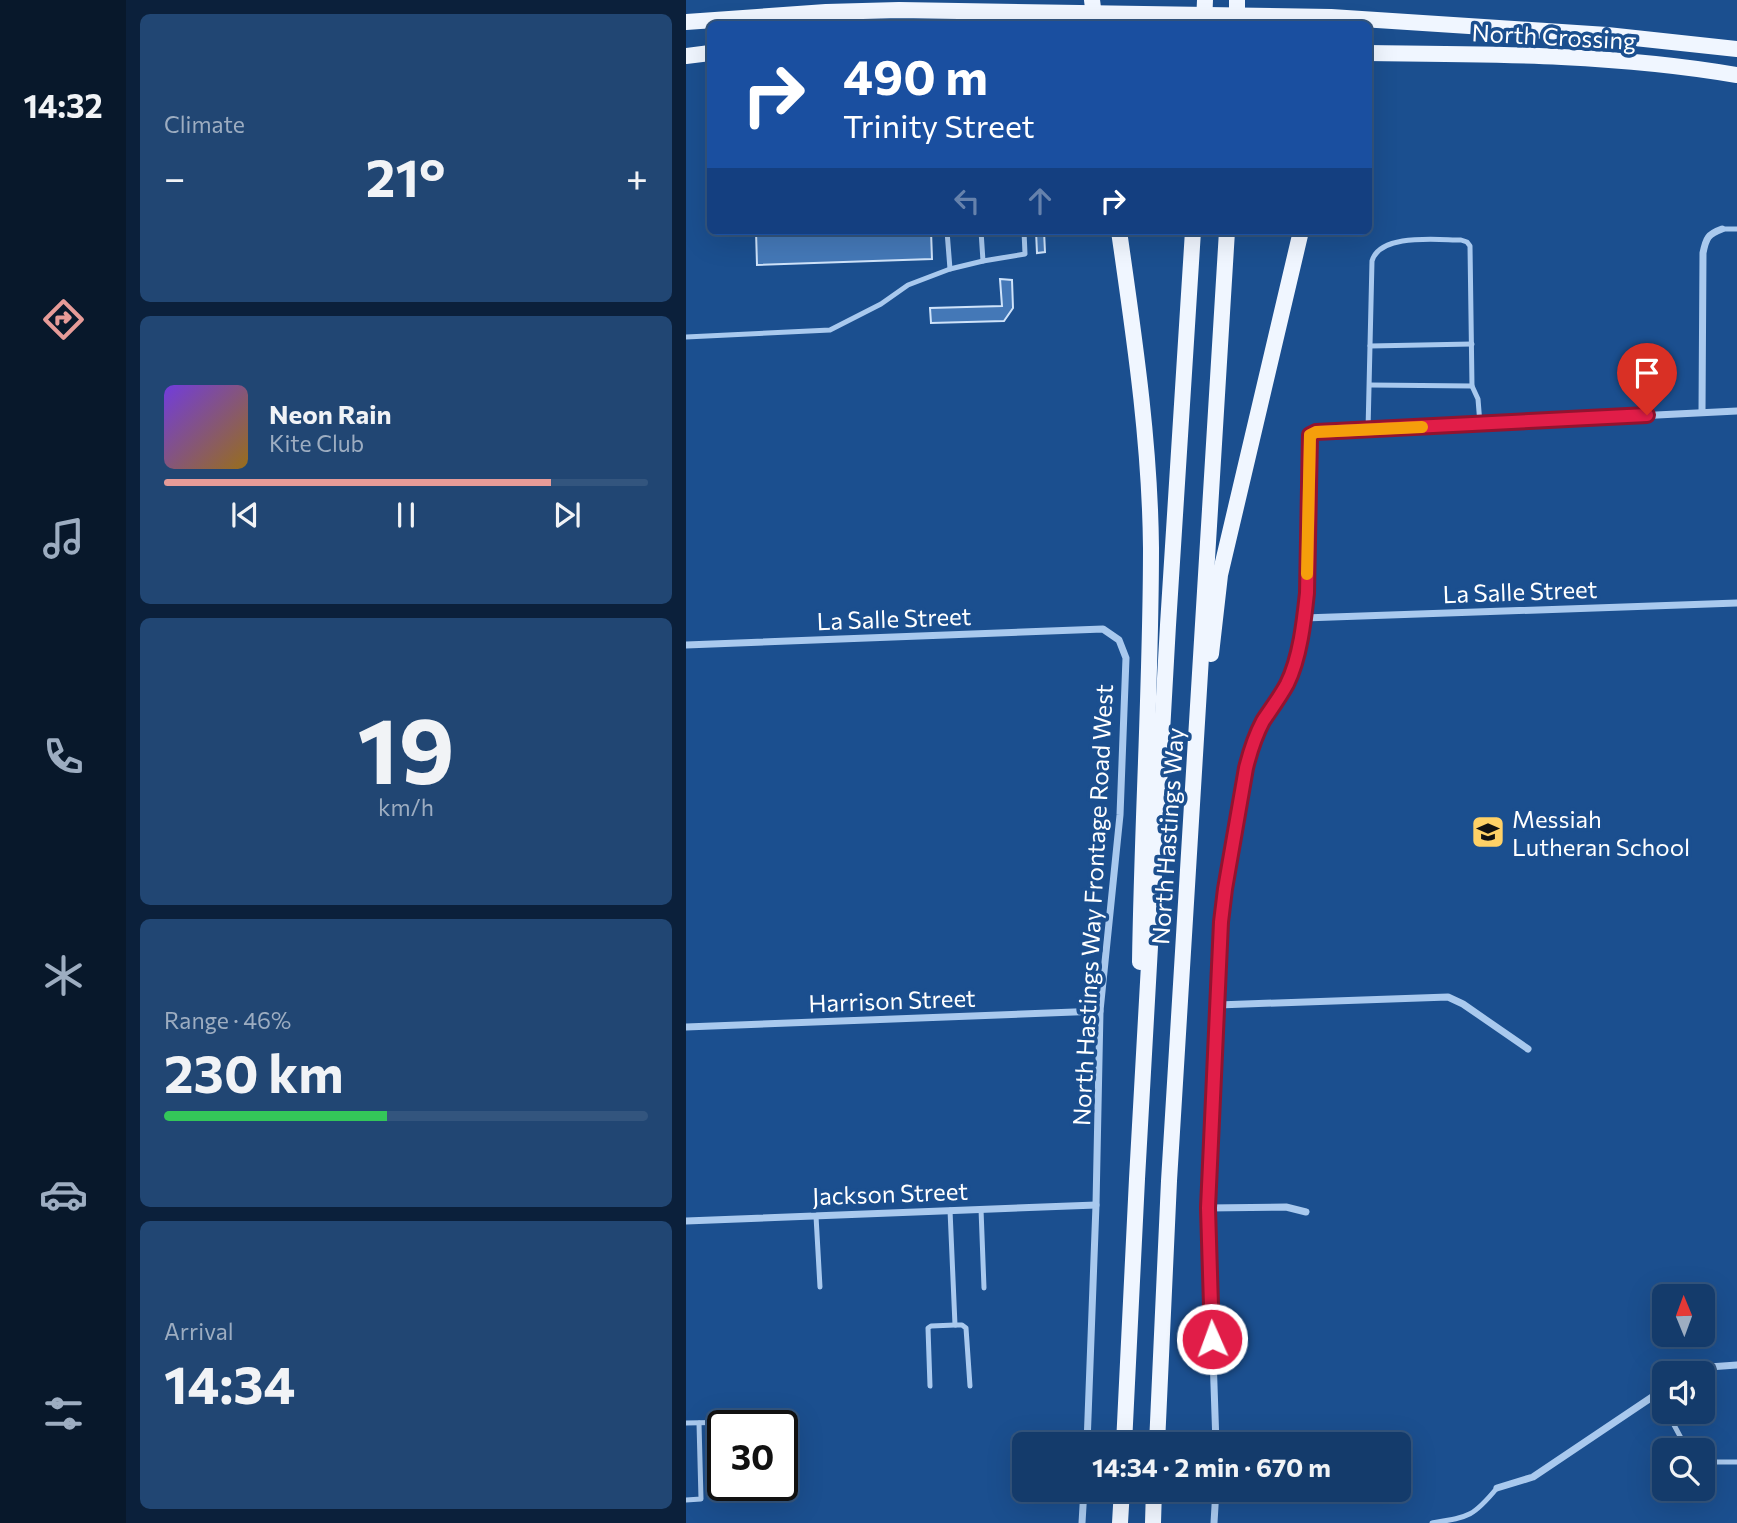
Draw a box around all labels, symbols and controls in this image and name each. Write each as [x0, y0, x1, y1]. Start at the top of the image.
street label: North Crossing [1471, 17, 1637, 55]
text: 490 m [843, 45, 988, 105]
icon: right [728, 49, 819, 140]
text: 14:32 [23, 85, 103, 125]
text: Trinity Street [843, 105, 1035, 145]
text: Climate [164, 110, 245, 138]
text: 21° [366, 144, 445, 208]
text: − [164, 153, 186, 200]
text: + [626, 153, 648, 200]
icon: left [948, 182, 986, 220]
icon: ahead [1021, 182, 1059, 220]
icon: right [1094, 182, 1132, 220]
icon: directions [39, 295, 88, 344]
pin [1617, 343, 1677, 415]
icon: arrive [1628, 354, 1666, 392]
text: Neon Rain [269, 398, 392, 429]
text: Kite Club [269, 429, 364, 457]
icon: previous [226, 496, 264, 534]
icon: pause [387, 496, 425, 534]
icon: next [548, 496, 586, 534]
icon: music [39, 514, 88, 563]
street label: La Salle Street [1442, 574, 1598, 608]
street label: La Salle Street [816, 601, 972, 635]
street label: North Hastings Way Frontage Road West [1066, 683, 1118, 1127]
text: 19 [357, 691, 455, 803]
street label: North Hastings Way [1145, 726, 1189, 946]
icon: phone [39, 732, 88, 781]
text: km/h [378, 793, 434, 821]
place label: Messiah Lutheran School [1512, 804, 1690, 861]
school or university icon: Messiah Lutheran School [1469, 813, 1507, 851]
icon: climate [39, 951, 88, 1000]
street label: Harrison Street [808, 983, 976, 1017]
text: Range · 46% [164, 1006, 291, 1034]
text: 230 km [164, 1040, 344, 1104]
icon: car [39, 1170, 88, 1219]
street label: Jackson Street [812, 1176, 969, 1210]
north arrow [1652, 1284, 1715, 1348]
map controls [1652, 1284, 1715, 1501]
position arrow [1175, 1302, 1249, 1376]
text: Arrival [164, 1317, 234, 1345]
text: 14:34 [164, 1351, 295, 1415]
button: sound [1652, 1361, 1715, 1424]
icon: filters [39, 1389, 88, 1438]
speed limit sign: 30 [707, 1410, 798, 1501]
button: search [1652, 1438, 1715, 1501]
text: 14:34 · 2 min · 670 m [1092, 1451, 1331, 1482]

